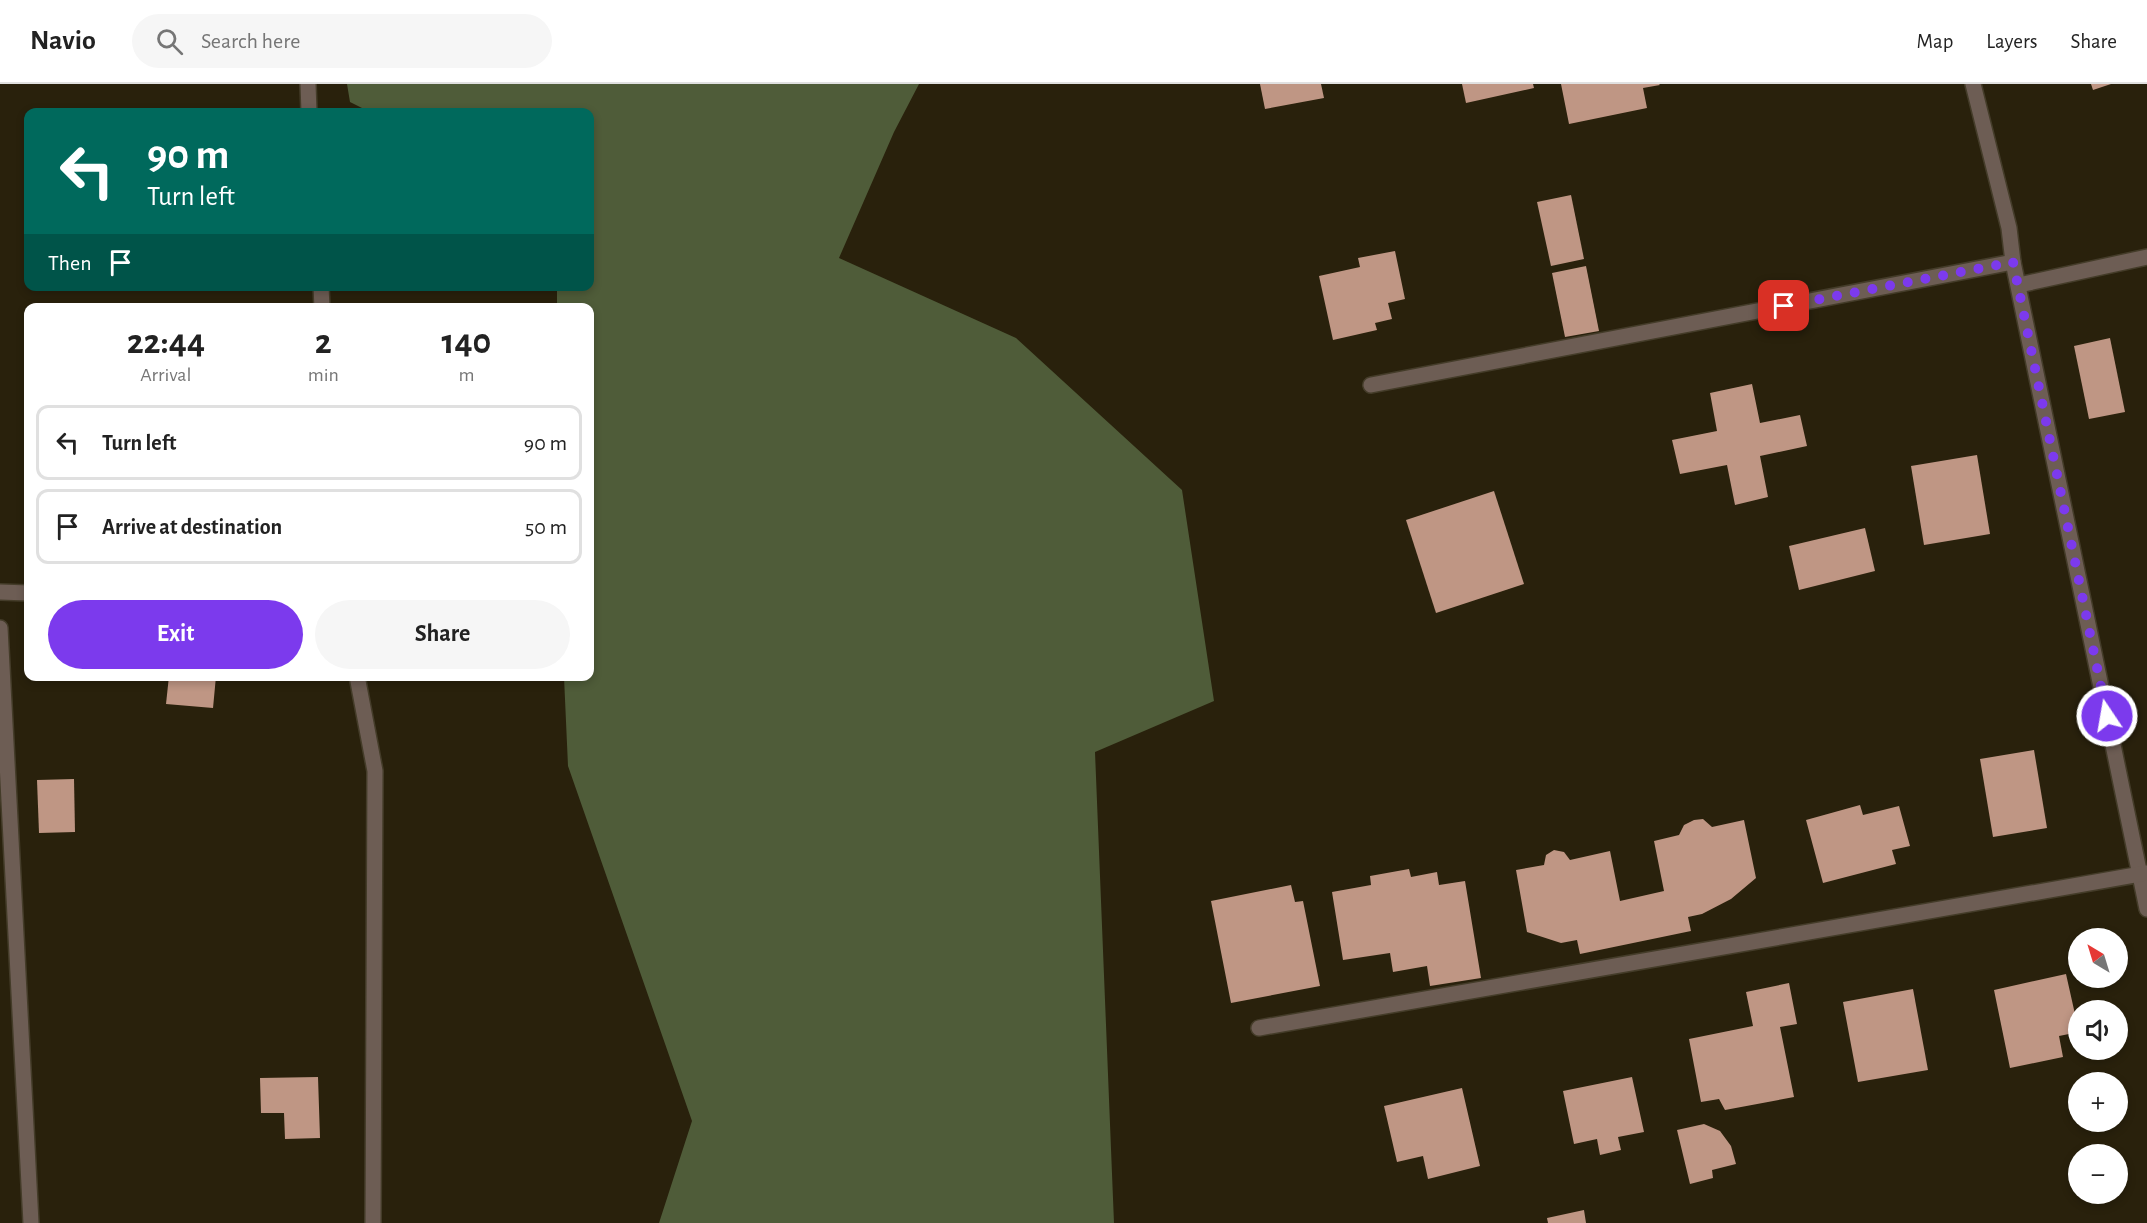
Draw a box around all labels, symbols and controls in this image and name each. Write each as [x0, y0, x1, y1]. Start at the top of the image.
search box [132, 14, 552, 68]
icon: search [153, 25, 186, 58]
text: Navio [30, 27, 96, 55]
text: Search here [201, 30, 300, 52]
text: Map [1917, 31, 1953, 52]
text: Layers [1986, 31, 2037, 52]
text: Share [2070, 31, 2117, 52]
icon: left [48, 132, 126, 210]
text: 90 m [147, 134, 229, 176]
text: Turn left [147, 183, 235, 210]
icon: arrive [104, 246, 137, 279]
text: Then [48, 252, 92, 274]
pin [1758, 280, 1809, 331]
icon: arrive [1767, 289, 1800, 322]
text: 22:44 [127, 324, 205, 360]
text: 2 [315, 324, 332, 360]
text: 140 [442, 324, 491, 360]
text: Arrival [140, 365, 192, 385]
text: min [308, 365, 339, 385]
text: m [458, 365, 474, 385]
icon: left [51, 426, 84, 459]
text: Turn left [102, 432, 176, 454]
text: 90 m [524, 432, 567, 454]
icon: arrive [51, 510, 84, 543]
text: Arrive at destination [102, 516, 282, 538]
text: 50 m [525, 516, 567, 538]
button: Exit [48, 600, 303, 669]
button: Share [315, 600, 570, 669]
position arrow [2075, 684, 2139, 748]
north arrow [2068, 928, 2128, 988]
map controls [2068, 928, 2128, 1204]
button: sound [2068, 1000, 2128, 1060]
button: + [2068, 1072, 2128, 1132]
button: − [2068, 1144, 2128, 1204]

